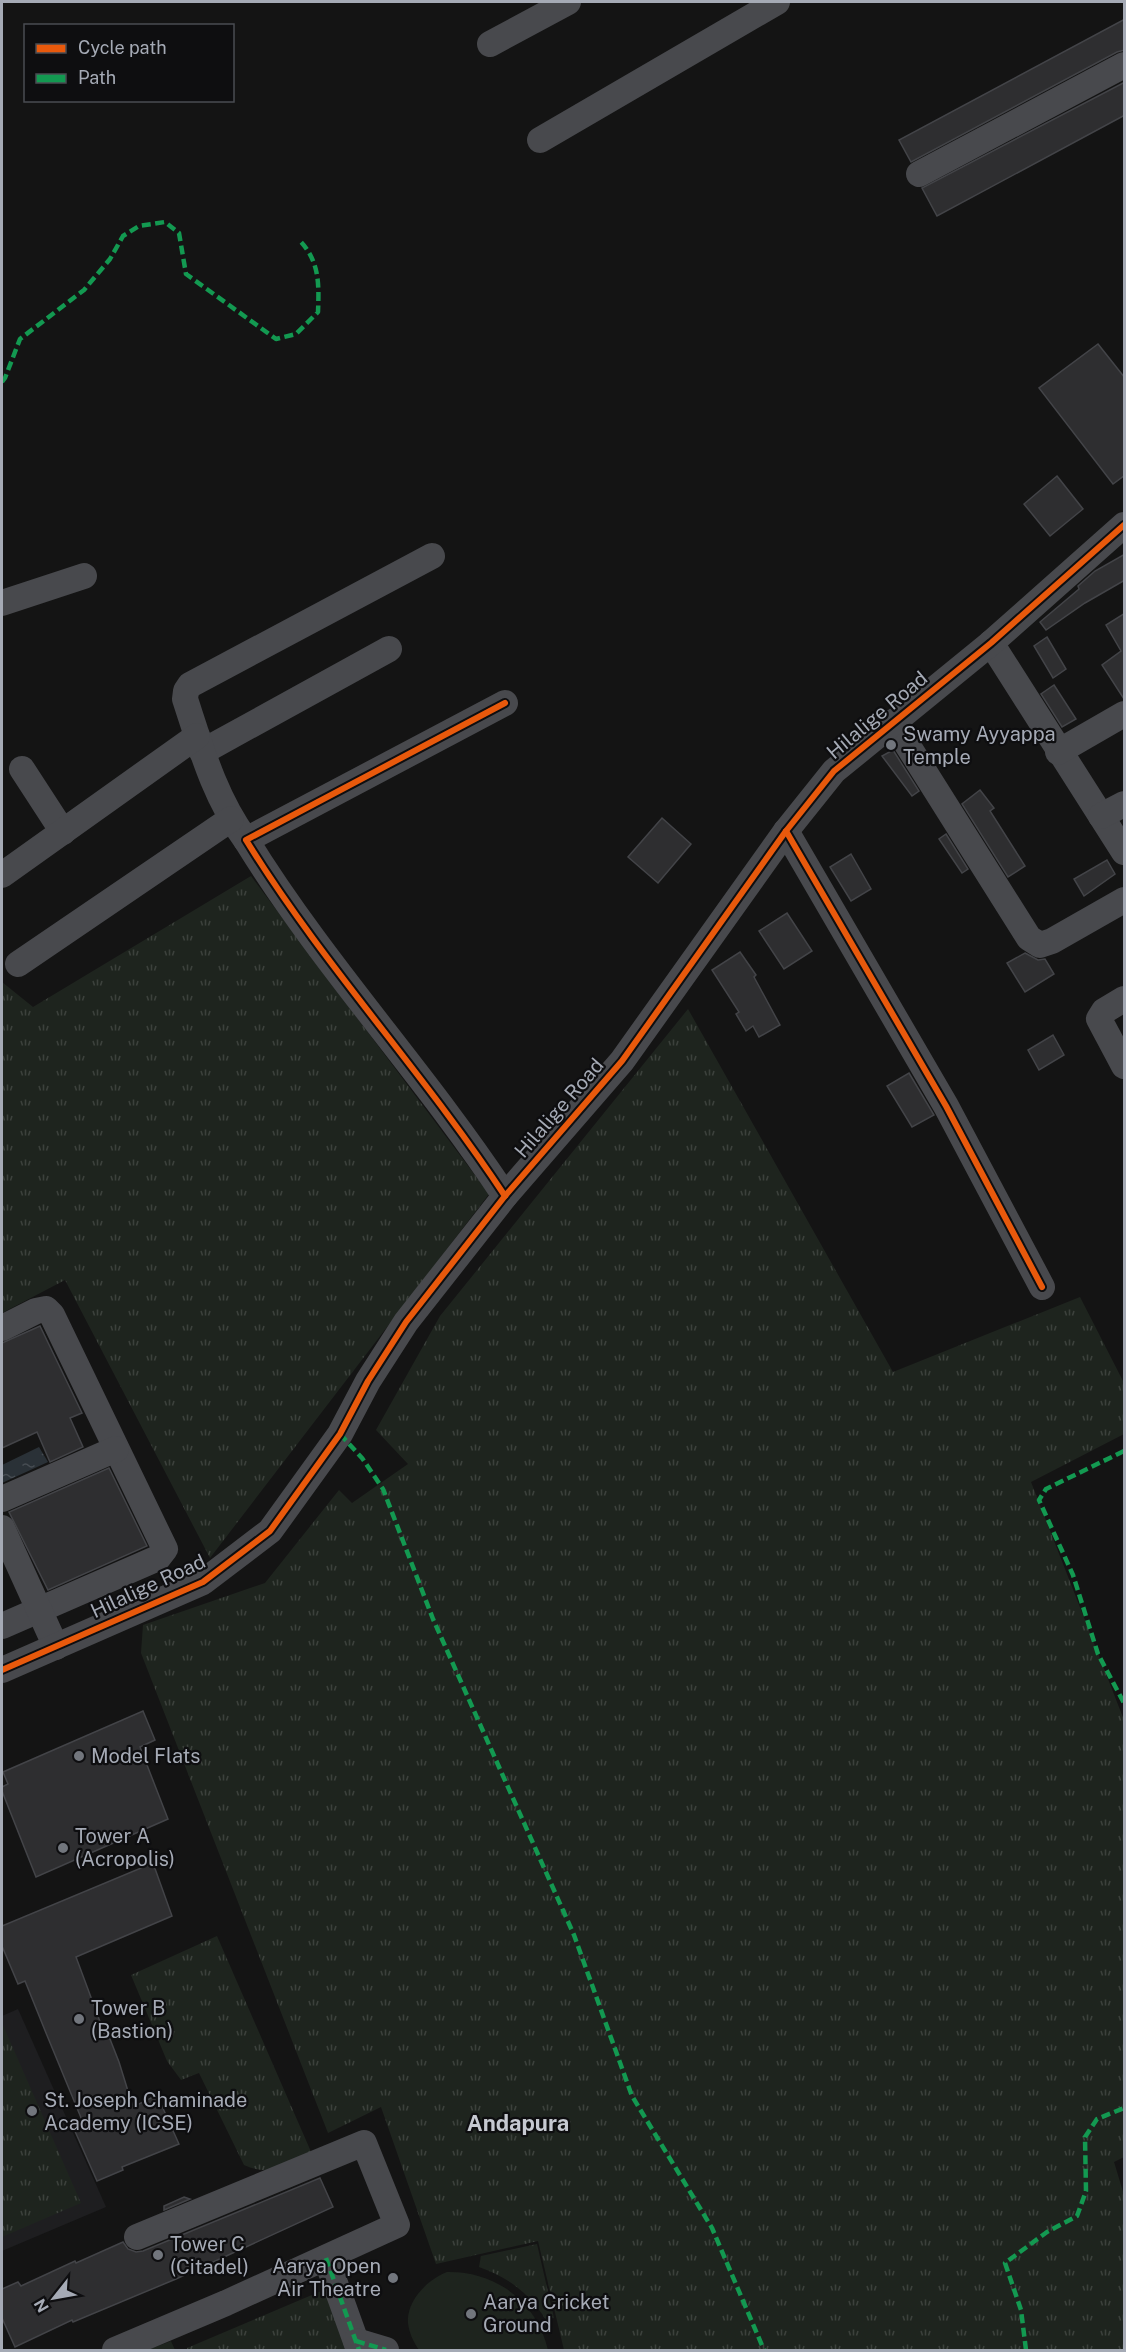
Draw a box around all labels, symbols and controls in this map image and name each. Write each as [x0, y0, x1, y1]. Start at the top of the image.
legend [24, 24, 234, 102]
text: Cycle path [78, 37, 167, 58]
text: Path [78, 67, 116, 88]
street label: Hilalige Road [822, 666, 932, 764]
place label: Swamy Ayyappa Temple [903, 722, 1056, 769]
marker: Swamy Ayyappa Temple [884, 738, 898, 752]
street label: Hilalige Road [509, 1053, 609, 1163]
street label: Hilalige Road [87, 1549, 209, 1623]
place label: Model Flats [91, 1744, 200, 1768]
marker: Model Flats [72, 1749, 86, 1763]
place label: Tower A (Acropolis) [75, 1824, 175, 1871]
marker: Tower A (Acropolis) [56, 1841, 70, 1855]
place label: Tower B (Bastion) [91, 1996, 173, 2043]
marker: Tower B (Bastion) [72, 2012, 86, 2026]
place label: St. Joseph Chaminade Academy (ICSE) [44, 2088, 247, 2135]
marker: St. Joseph Chaminade Academy (ICSE) [25, 2104, 39, 2118]
district label: Andapura [467, 2110, 569, 2136]
place label: Tower C (Citadel) [170, 2232, 249, 2279]
marker: Tower C (Citadel) [151, 2248, 165, 2262]
place label: Aarya Open Air Theatre [272, 2254, 381, 2301]
north arrow [24, 2268, 84, 2328]
marker: Aarya Open Air Theatre [386, 2271, 400, 2285]
place label: Aarya Cricket Ground [483, 2290, 609, 2337]
text: N [30, 2295, 53, 2316]
marker: Aarya Cricket Ground [464, 2307, 478, 2321]

